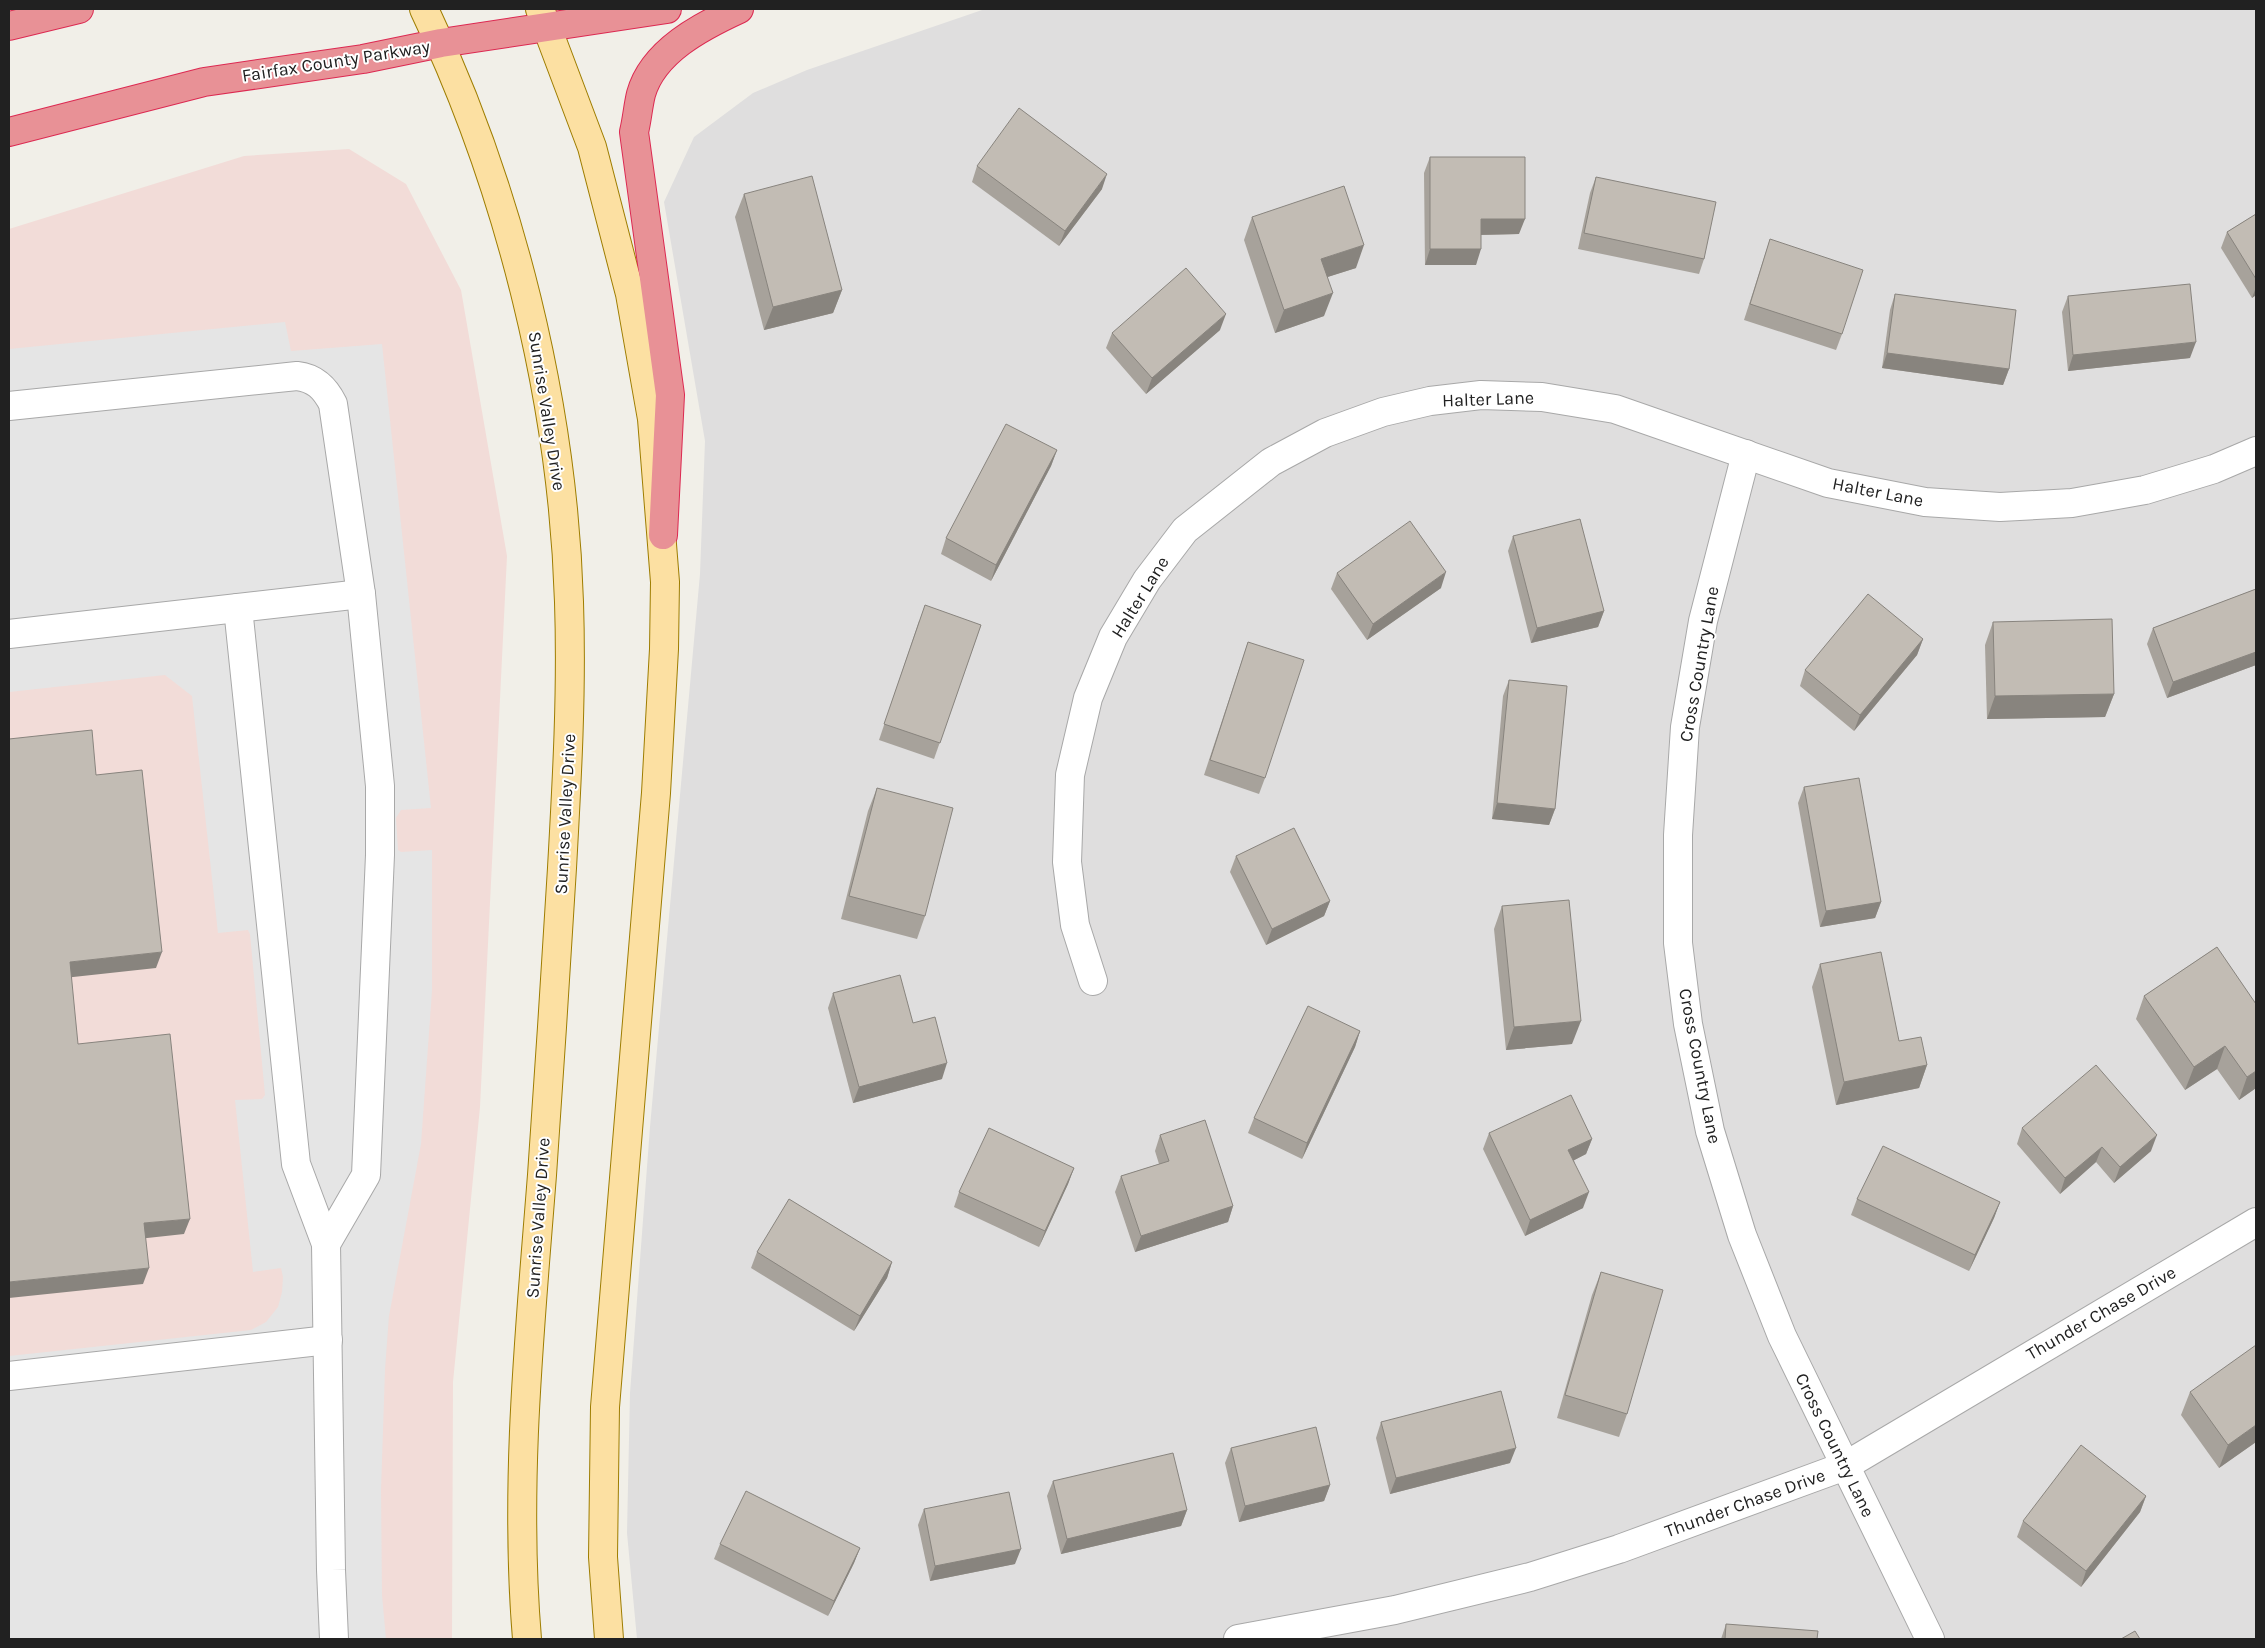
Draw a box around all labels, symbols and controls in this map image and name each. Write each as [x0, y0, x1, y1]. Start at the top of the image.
street label: Fairfax County Parkway [240, 35, 432, 87]
street label: Sunrise Valley Drive [524, 330, 570, 492]
street label: Halter Lane [1442, 386, 1534, 412]
street label: Halter Lane [1831, 472, 1925, 512]
street label: Halter Lane [1106, 552, 1174, 642]
street label: Cross Country Lane [1674, 584, 1724, 744]
street label: Sunrise Valley Drive [550, 733, 580, 895]
street label: Cross Country Lane [1674, 987, 1726, 1145]
street label: Sunrise Valley Drive [521, 1137, 555, 1299]
street label: Thunder Chase Drive [2022, 1261, 2180, 1365]
street label: Cross Country Lane [1791, 1369, 1879, 1521]
street label: Thunder Chase Drive [1662, 1464, 1828, 1542]

